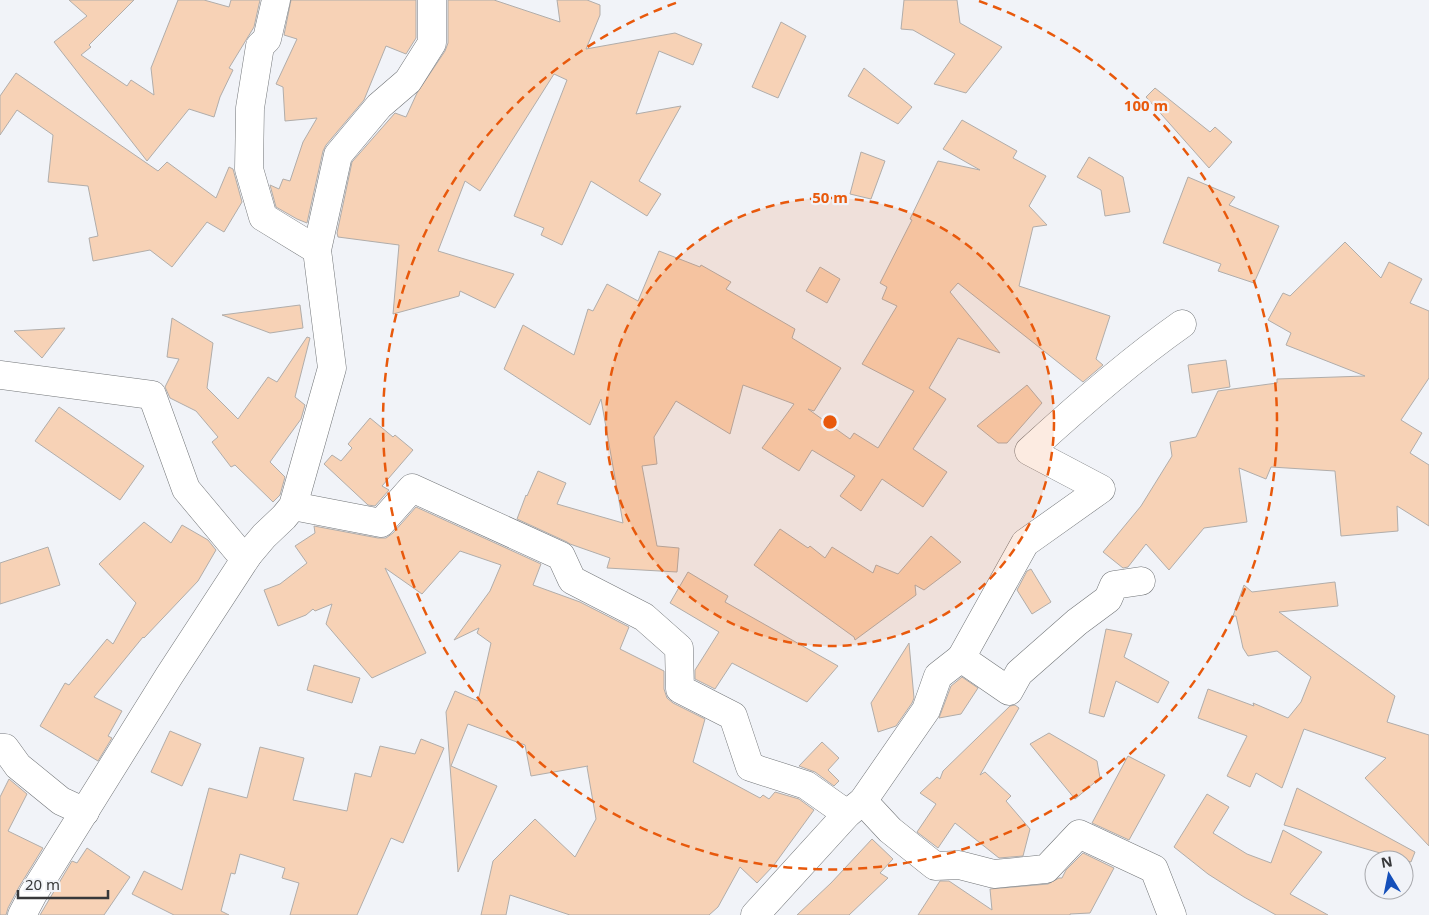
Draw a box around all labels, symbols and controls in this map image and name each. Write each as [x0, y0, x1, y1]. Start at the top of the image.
text: 100 m [1124, 95, 1168, 115]
text: 50 m [812, 187, 848, 207]
centre of rings [821, 413, 839, 431]
north arrow [1364, 850, 1414, 900]
text: N [1379, 851, 1394, 872]
scale bar [18, 868, 108, 900]
text: 20 m [25, 874, 60, 894]

